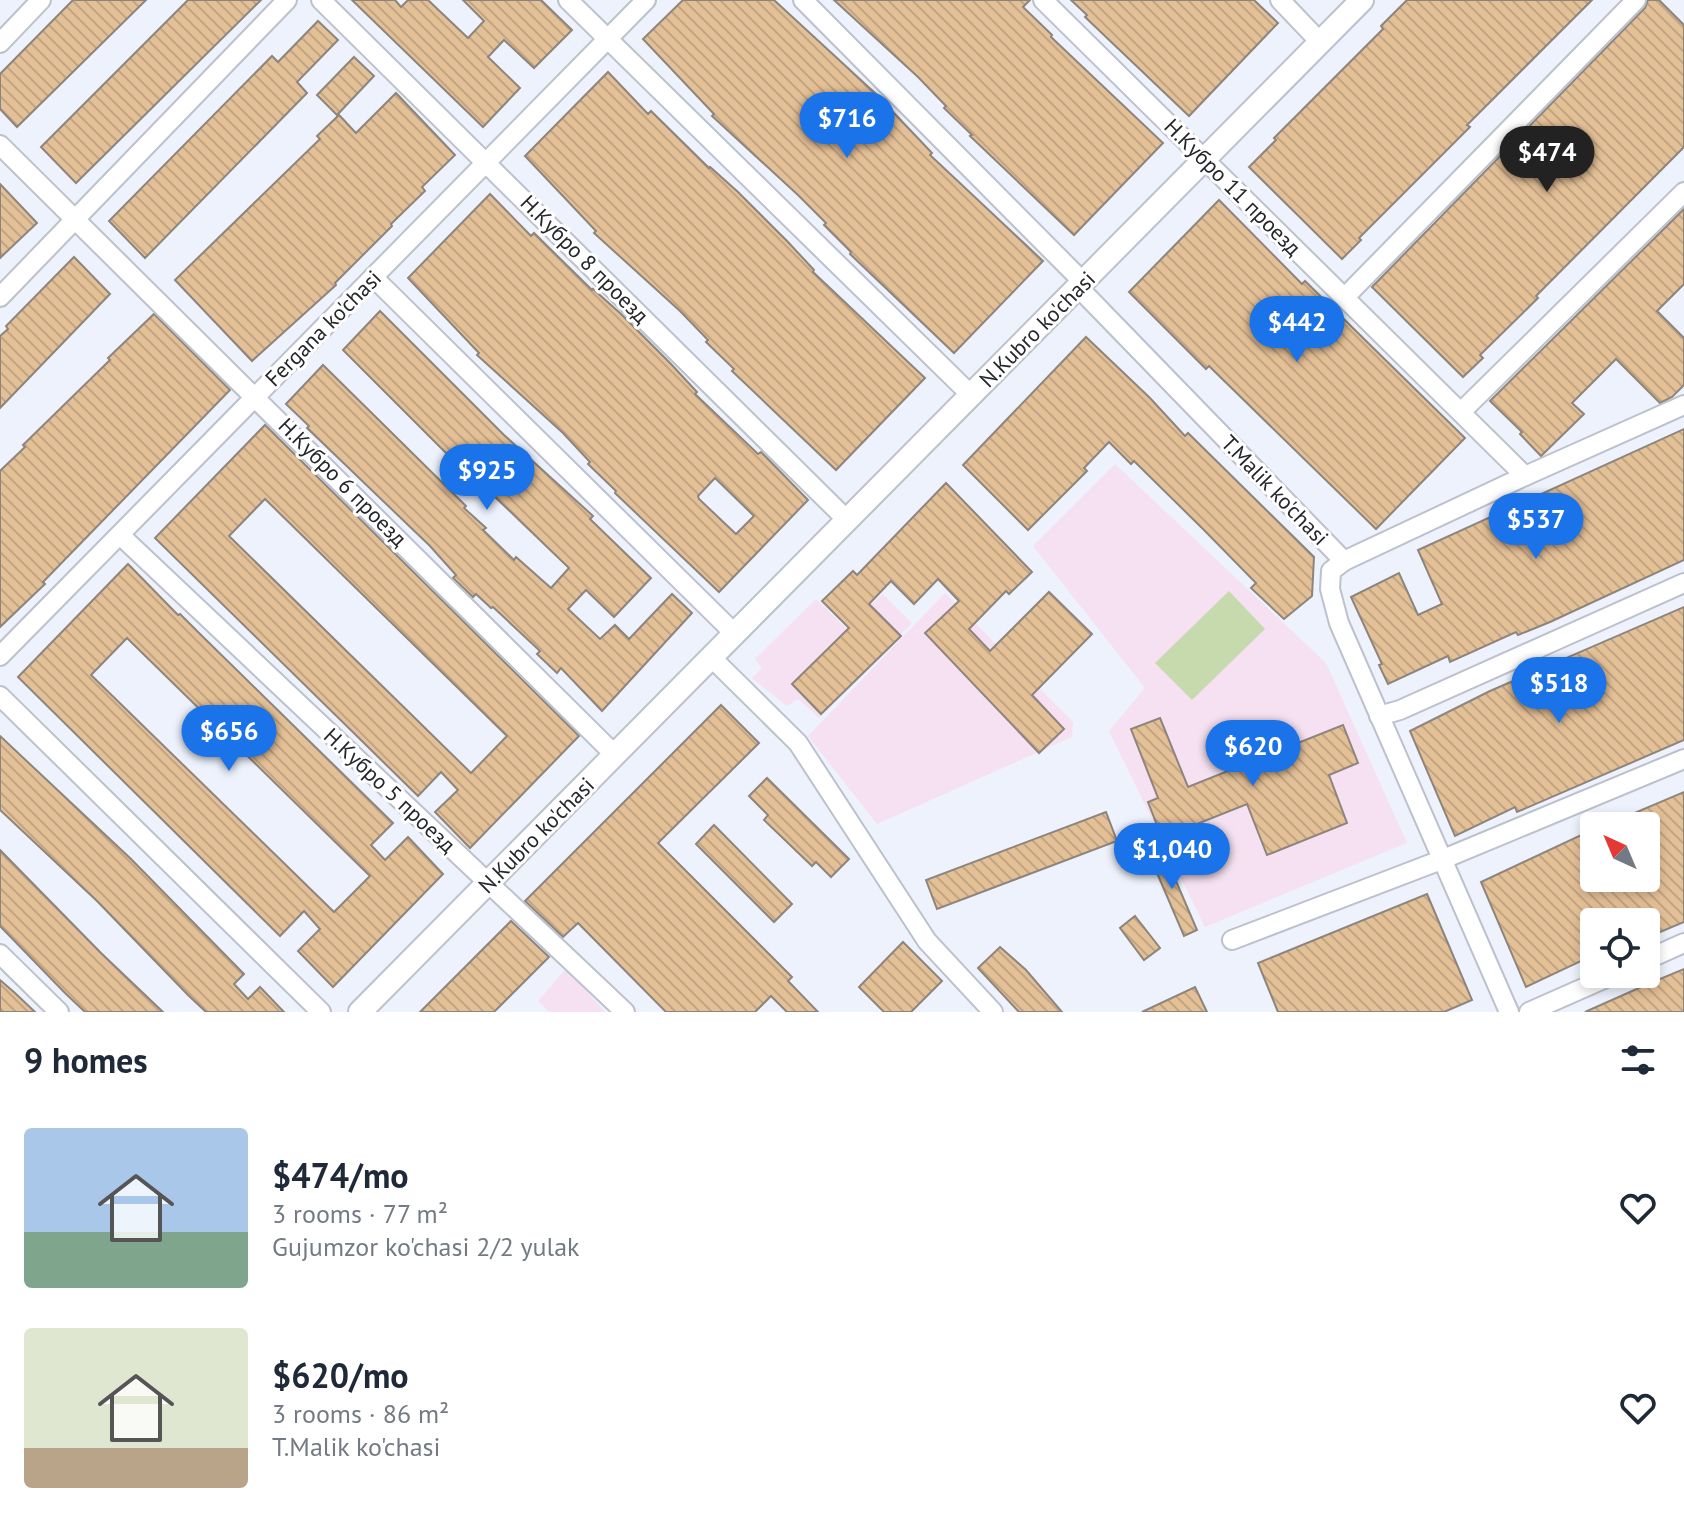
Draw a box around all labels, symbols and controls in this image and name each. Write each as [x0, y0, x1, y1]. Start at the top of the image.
pin: $716 [800, 92, 894, 160]
text: $716 [818, 101, 876, 134]
street label: Н.Кубро 11 проезд [1159, 113, 1308, 262]
pin: $474 [1500, 126, 1594, 194]
text: $474 [1518, 135, 1576, 168]
street label: Н.Кубро 8 проезд [515, 189, 655, 329]
street label: Fergana ko'chasi [259, 264, 387, 392]
street label: N.Kubro ko'chasi [973, 265, 1101, 393]
pin: $442 [1250, 296, 1344, 364]
text: $442 [1268, 305, 1326, 338]
street label: Н.Кубро 6 проезд [273, 412, 413, 552]
street label: T.Malik ko'chasi [1215, 429, 1335, 551]
pin: $925 [440, 444, 534, 512]
text: $925 [458, 453, 516, 486]
pin: $537 [1489, 493, 1583, 561]
text: $537 [1507, 502, 1565, 535]
pin: $518 [1512, 657, 1606, 725]
text: $518 [1530, 666, 1588, 699]
pin: $656 [182, 705, 276, 773]
text: $656 [200, 714, 258, 747]
pin: $620 [1206, 720, 1300, 788]
street label: Н.Кубро 5 проезд [318, 722, 462, 858]
text: $620 [1224, 729, 1282, 762]
street label: N.Kubro ko'chasi [472, 771, 600, 899]
north arrow [1580, 812, 1660, 892]
map controls [1580, 812, 1660, 988]
pin: $1,040 [1107, 823, 1237, 891]
text: $1,040 [1132, 832, 1212, 865]
button: locate [1580, 908, 1660, 988]
text: 9 homes [24, 1038, 148, 1082]
icon: filters [1616, 1038, 1660, 1082]
text: $474/mo [272, 1153, 409, 1197]
icon: home [88, 1160, 184, 1256]
icon: heart [1616, 1186, 1660, 1230]
text: 3 rooms · 77 m² [272, 1197, 448, 1230]
text: Gujumzor ko'chasi 2/2 yulak [272, 1230, 580, 1263]
text: $620/mo [272, 1353, 409, 1397]
icon: home [88, 1360, 184, 1456]
icon: heart [1616, 1386, 1660, 1430]
text: 3 rooms · 86 m² [272, 1397, 449, 1430]
text: T.Malik ko'chasi [272, 1430, 440, 1463]

